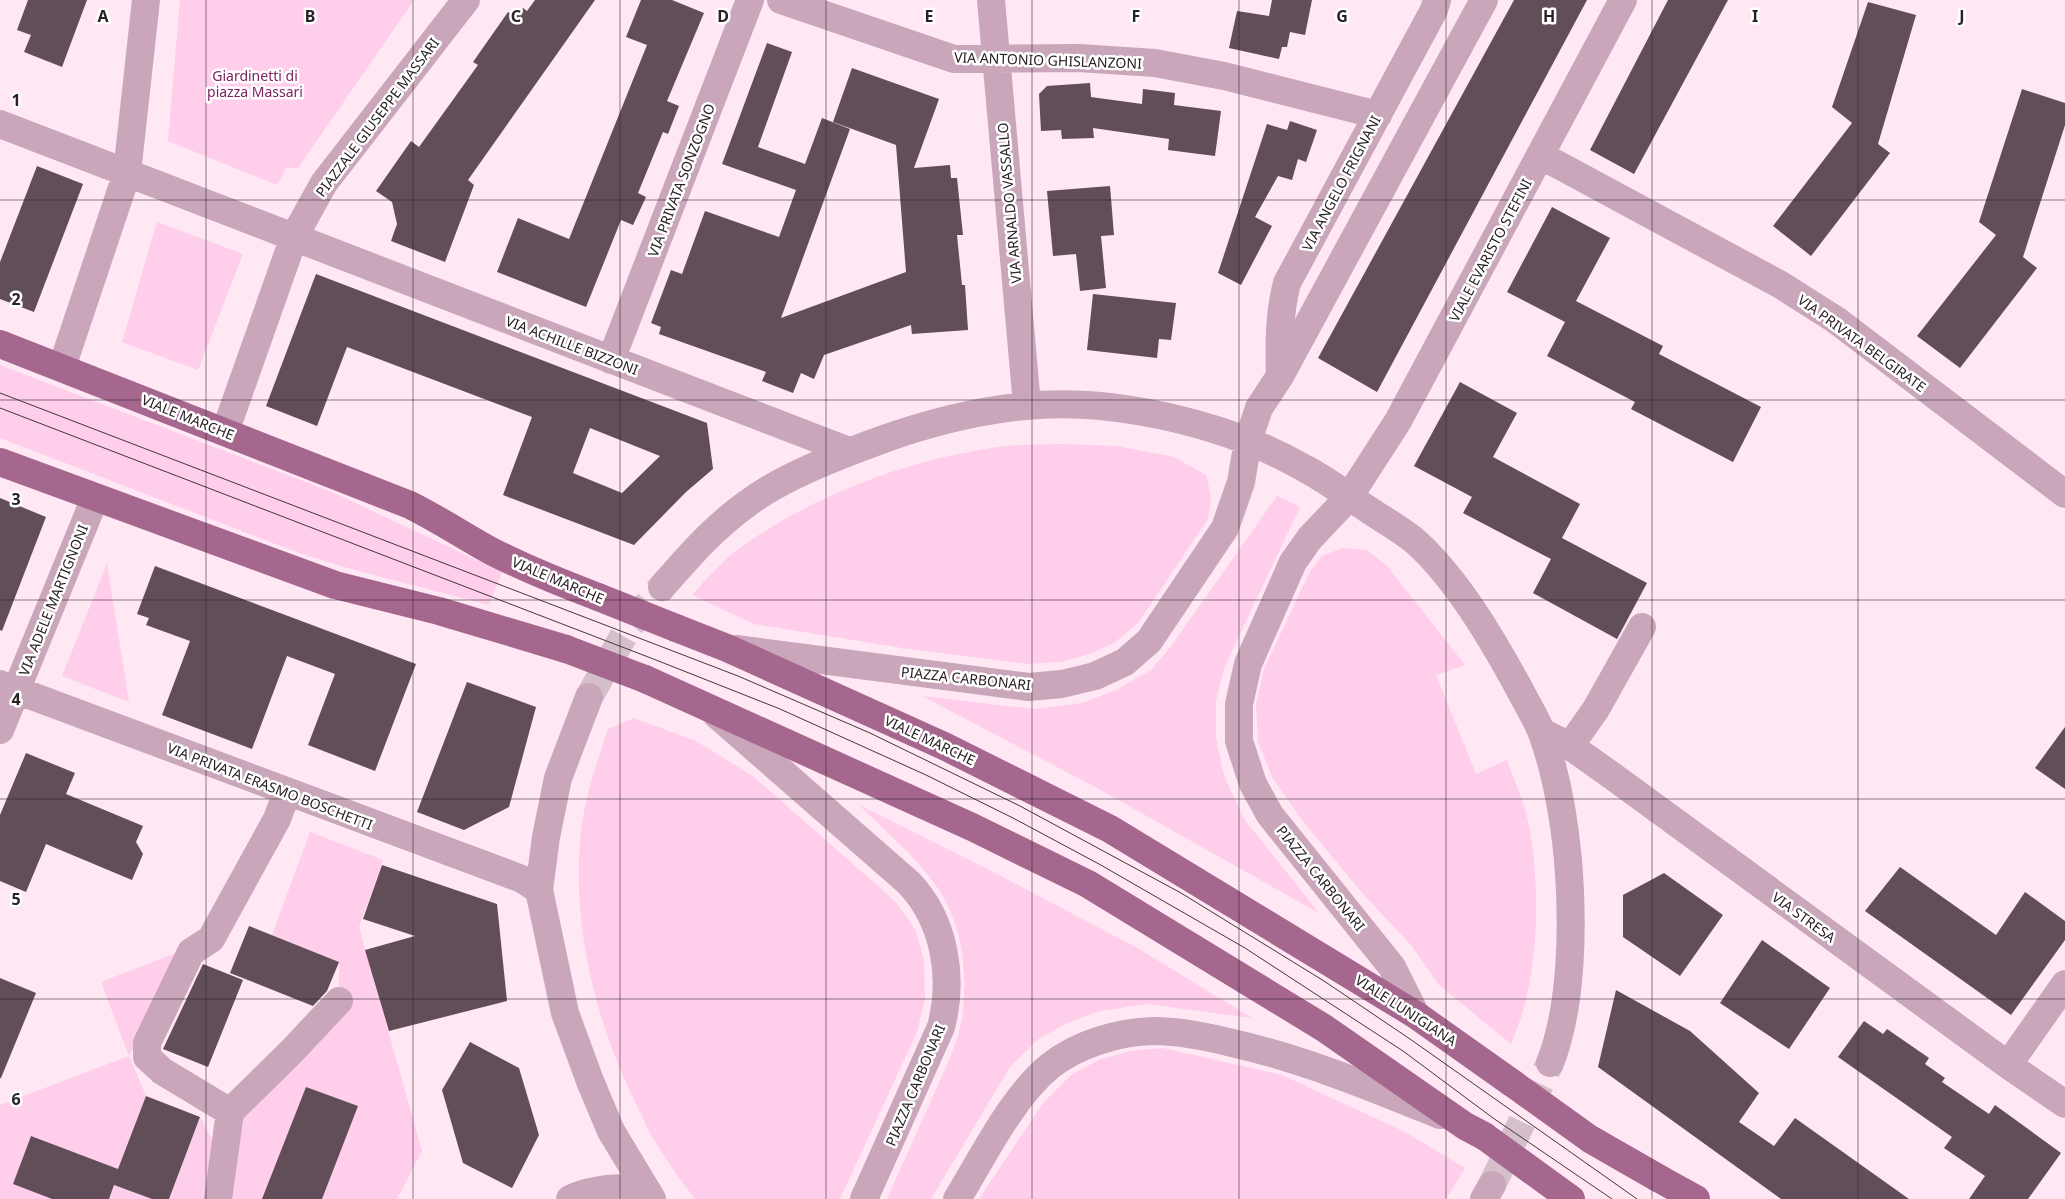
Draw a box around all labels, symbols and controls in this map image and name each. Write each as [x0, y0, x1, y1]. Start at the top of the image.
text: A [97, 5, 109, 27]
text: B [305, 5, 315, 27]
text: C [511, 5, 521, 27]
text: D [717, 5, 729, 27]
text: E [925, 5, 934, 27]
text: F [1132, 5, 1140, 27]
text: G [1336, 5, 1348, 27]
text: H [1543, 5, 1555, 27]
text: I [1752, 5, 1758, 27]
text: J [1957, 5, 1965, 27]
street label: PIAZZALE GIUSEPPE MASSARI [311, 33, 443, 200]
street label: VIA ANTONIO GHISLANZONI [954, 47, 1142, 73]
park label: Giardinetti di piazza Massari [207, 66, 303, 101]
text: 1 [11, 89, 21, 111]
street label: VIA PRIVATA SONZOGNO [643, 101, 719, 259]
street label: VIA ANGELO FRIGNANI [1297, 112, 1385, 254]
street label: VIA ARNALDO VASSALLO [992, 122, 1026, 284]
street label: VIALE EVARISTO STEFINI [1444, 175, 1536, 325]
text: 2 [11, 288, 21, 310]
street label: VIA PRIVATA BELGIRATE [1794, 290, 1930, 396]
street label: VIA ACHILLE BIZZONI [503, 311, 641, 379]
street label: VIALE MARCHE [139, 390, 237, 444]
text: 3 [11, 488, 21, 510]
street label: VIA ADELE MARTIGNONI [14, 521, 92, 678]
street label: VIALE MARCHE [509, 552, 607, 608]
street label: PIAZZA CARBONARI [900, 662, 1032, 694]
text: 4 [11, 688, 21, 710]
street label: VIALE MARCHE [881, 711, 979, 769]
street label: VIA PRIVATA ERASMO BOSCHETTI [165, 738, 376, 834]
street label: PIAZZA CARBONARI [1273, 821, 1370, 935]
street label: VIA STRESA [1768, 887, 1840, 947]
text: 5 [11, 888, 21, 910]
street label: VIALE LUNIGIANA [1352, 970, 1460, 1050]
street label: PIAZZA CARBONARI [881, 1021, 949, 1149]
text: 6 [11, 1088, 21, 1110]

